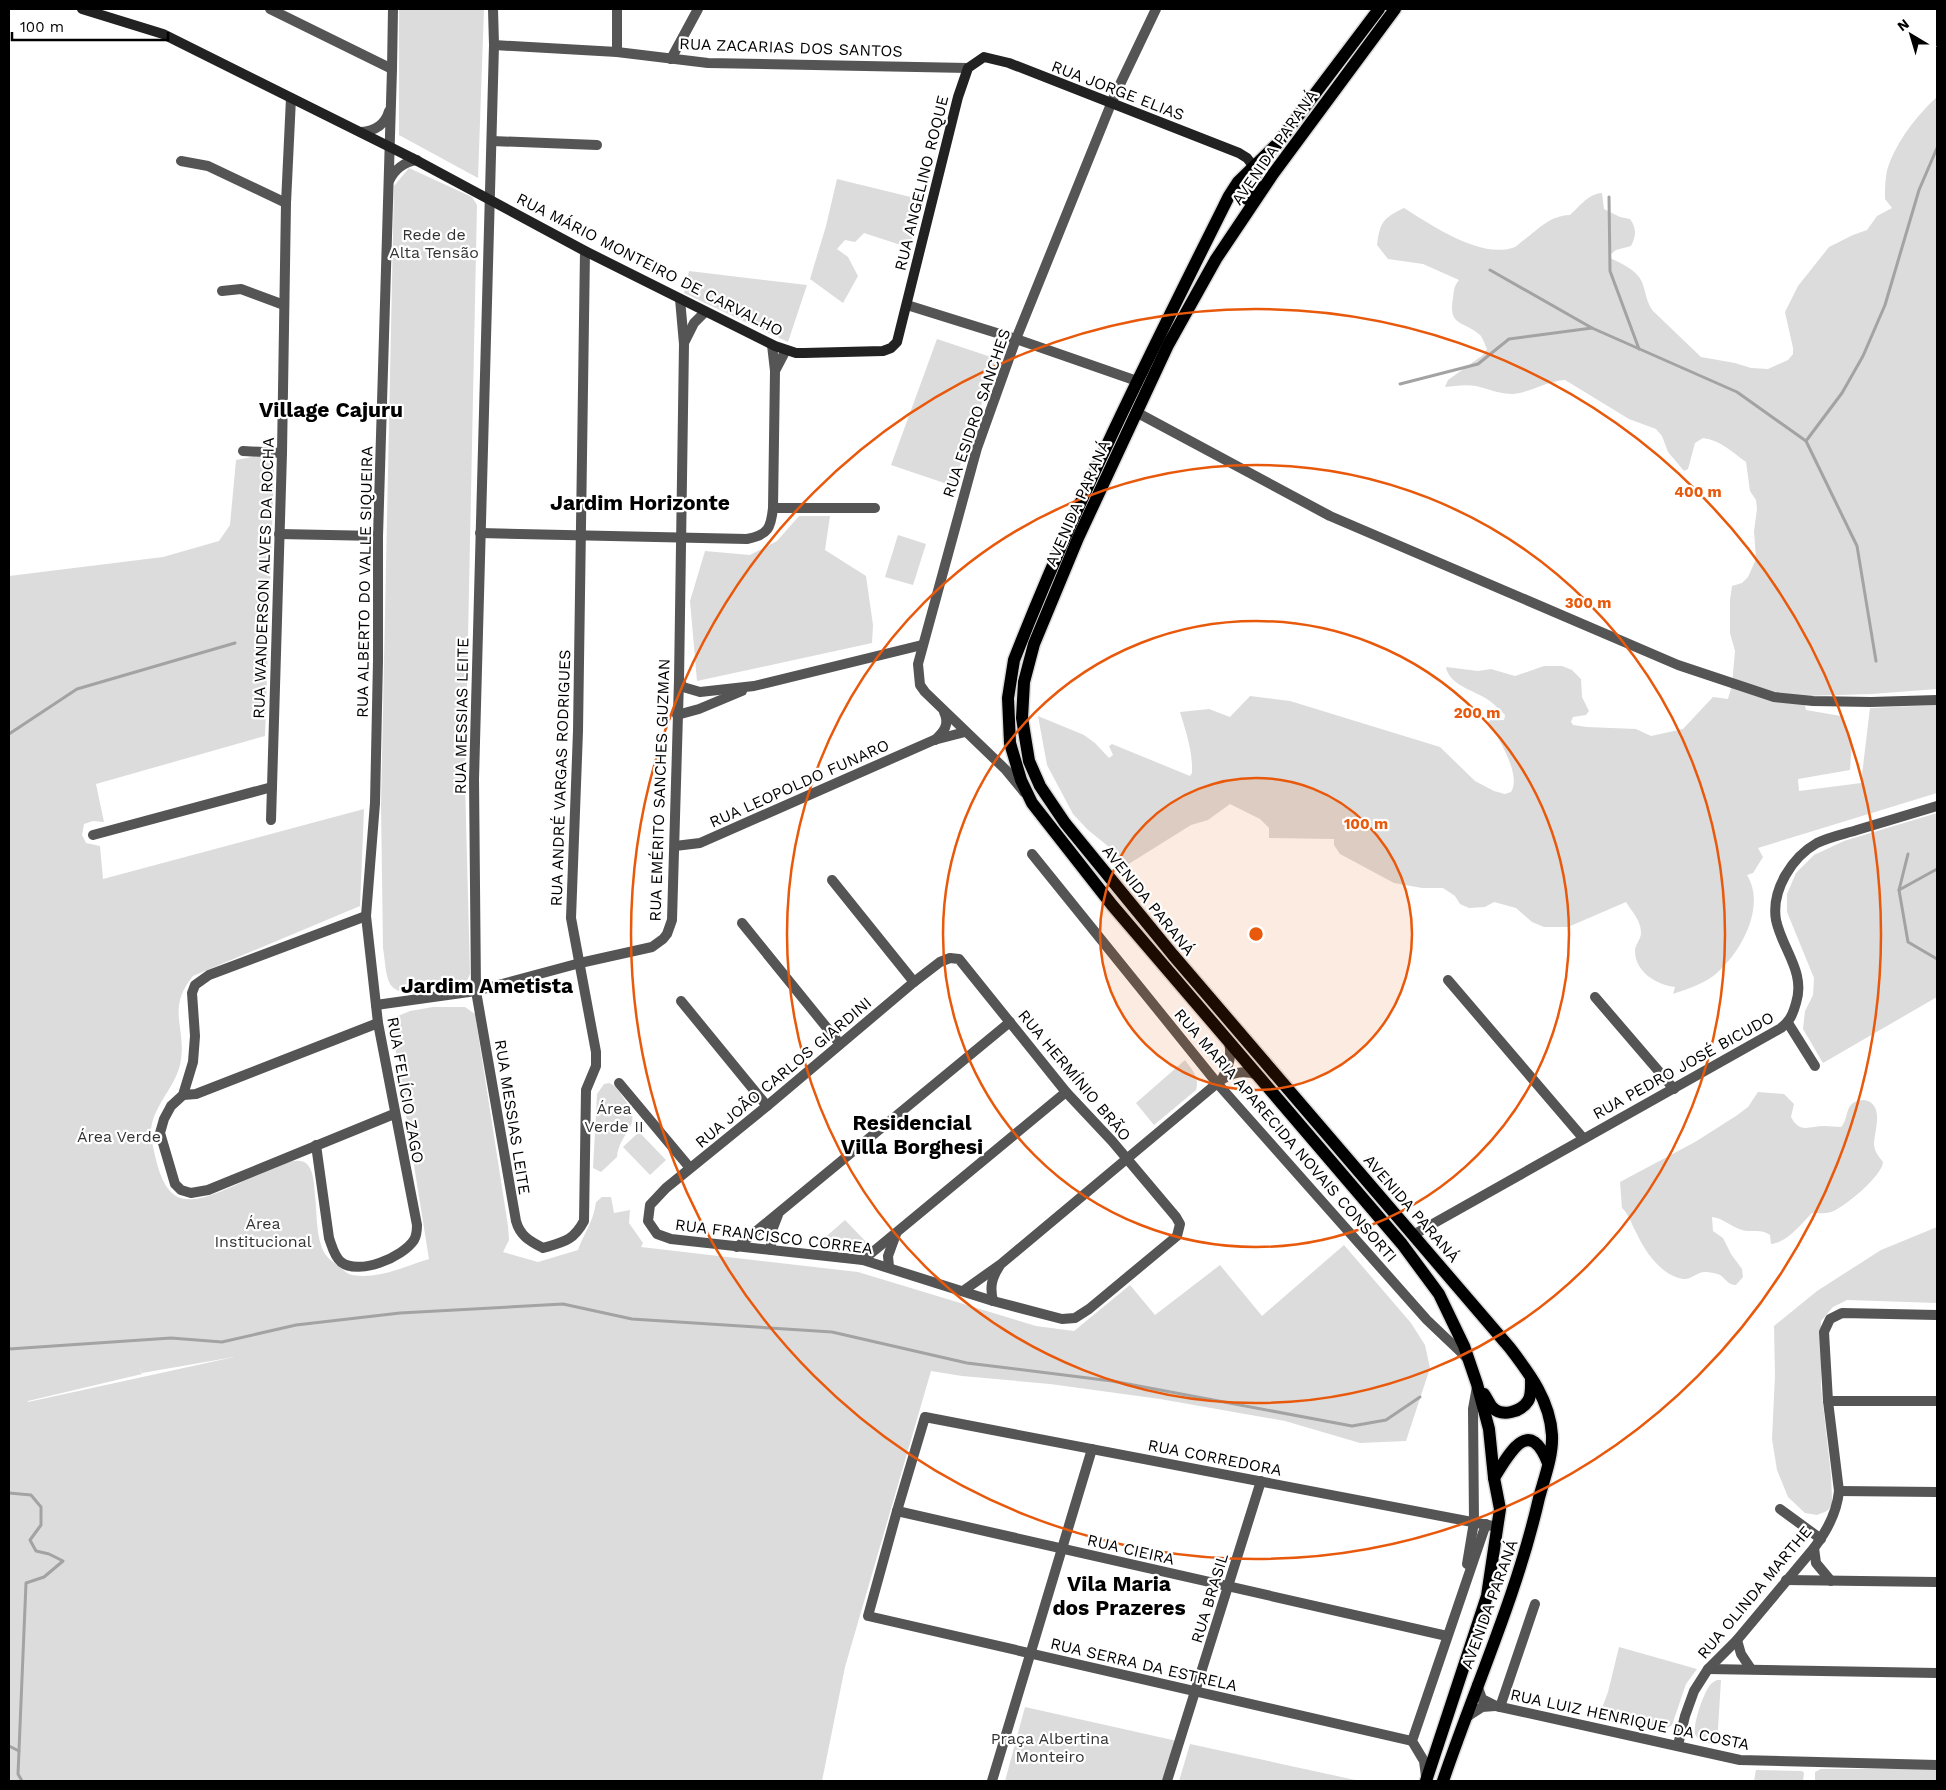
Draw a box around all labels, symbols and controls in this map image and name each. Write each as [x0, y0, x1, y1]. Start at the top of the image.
scale bar [12, 10, 169, 42]
north arrow [1886, 10, 1936, 60]
text: N [1894, 15, 1912, 34]
text: 100 m [20, 18, 64, 36]
street label: RUA ZACARIAS DOS SANTOS [679, 34, 903, 61]
street label: RUA JORGE ELIAS [1049, 56, 1187, 125]
street label: AVENIDA PARANÁ [1228, 86, 1322, 209]
street label: RUA ANGELINO ROQUE [891, 94, 952, 273]
street label: RUA MÁRIO MONTEIRO DE CARVALHO [513, 189, 786, 340]
park label: Rede de Alta Tensão [389, 225, 479, 262]
street label: RUA ESIDRO SANCHES [939, 326, 1014, 500]
district label: Village Cajuru [259, 397, 403, 422]
street label: RUA WANDERSON ALVES DA ROCHA [249, 436, 278, 719]
street label: AVENIDA PARANÁ [1041, 437, 1114, 569]
street label: RUA ALBERTO DO VALLE SIQUEIRA [353, 446, 376, 718]
text: 400 m [1674, 483, 1722, 501]
district label: Jardim Horizonte [550, 490, 730, 515]
text: 300 m [1565, 594, 1611, 612]
street label: RUA MESSIAS LEITE [451, 638, 472, 794]
street label: RUA ANDRÉ VARGAS RODRIGUES [547, 649, 574, 907]
street label: RUA EMÉRITO SANCHES GUZMAN [645, 658, 674, 922]
text: 200 m [1454, 704, 1500, 722]
street label: RUA LEOPOLDO FUNARO [706, 735, 892, 832]
text: 100 m [1344, 815, 1388, 833]
street label: AVENIDA PARANÁ [1098, 841, 1199, 960]
centre of rings [1247, 925, 1265, 943]
district label: Jardim Ametista [401, 973, 574, 998]
street label: RUA JOÃO CARLOS GIARDINI [691, 993, 875, 1152]
street label: RUA MARIA APARECIDA NOVAIS CONSORTI [1170, 1005, 1401, 1266]
street label: RUA HERMÍNIO BRÃO [1014, 1006, 1135, 1145]
street label: RUA PEDRO JOSÉ BICUDO [1589, 1008, 1777, 1123]
street label: RUA FELÍCIO ZAGO [383, 1015, 428, 1165]
street label: RUA MESSIAS LEITE [491, 1038, 534, 1196]
park label: Área Verde II [584, 1099, 644, 1136]
district label: Residencial Villa Borghesi [841, 1110, 983, 1159]
park label: Área Verde [77, 1127, 161, 1146]
street label: AVENIDA PARANÁ [1360, 1151, 1464, 1266]
park label: Área Institucional [214, 1214, 312, 1251]
street label: RUA FRANCISCO CORREA [674, 1215, 874, 1258]
street label: RUA CORREDORA [1146, 1435, 1284, 1480]
street label: RUA OLINDA MARTHE [1693, 1522, 1816, 1663]
street label: RUA CIEIRA [1085, 1530, 1177, 1569]
street label: AVENIDA PARANÁ [1457, 1536, 1522, 1671]
street label: RUA BRASIL [1187, 1550, 1232, 1645]
district label: Vila Maria dos Prazeres [1052, 1571, 1186, 1620]
street label: RUA SERRA DA ESTRELA [1049, 1634, 1240, 1695]
street label: RUA LUIZ HENRIQUE DA COSTA [1509, 1685, 1752, 1754]
park label: Praça Albertina Monteiro [991, 1729, 1109, 1766]

